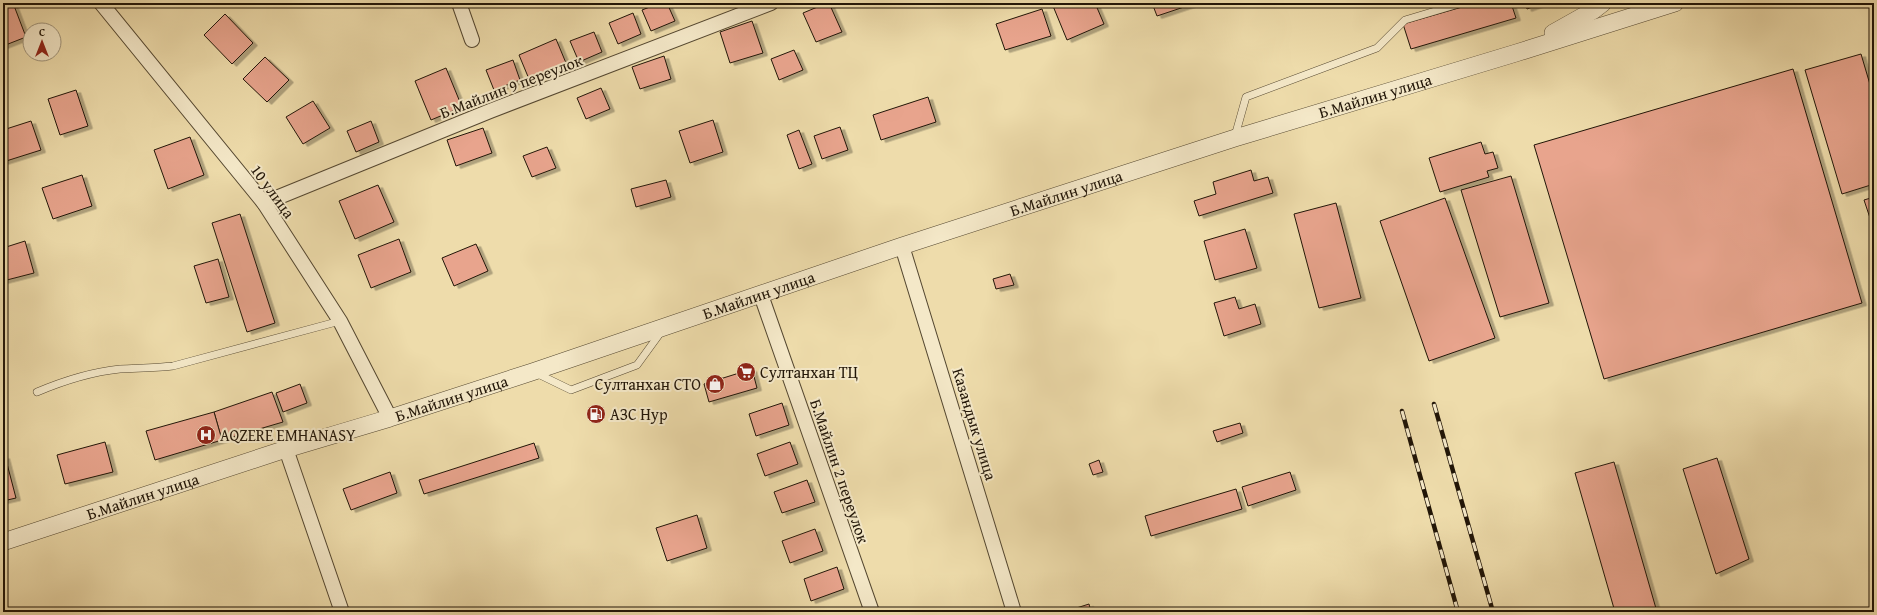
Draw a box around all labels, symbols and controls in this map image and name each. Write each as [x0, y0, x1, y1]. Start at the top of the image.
north arrow [22, 22, 62, 62]
text: С [39, 24, 45, 40]
street label: Б.Майлин 9 переулок [436, 47, 586, 124]
street label: Б.Майлин улица [1316, 67, 1435, 124]
street label: 10 улица [245, 159, 301, 223]
street label: Б.Майлин улица [1007, 163, 1126, 222]
street label: Б.Майлин улица [699, 265, 818, 325]
place label: Султанхан ТЦ [760, 360, 858, 384]
supermarket icon: Султанхан ТЦ [735, 361, 757, 383]
street label: Казандык улица [947, 365, 1004, 483]
street label: Б.Майлин улица [392, 369, 511, 428]
place label: Султанхан СТО [595, 372, 701, 396]
shop icon: Султанхан СТО [704, 373, 726, 395]
street label: Б.Майлин 2 переулок [804, 396, 876, 547]
place label: АЗС Нур [610, 402, 668, 426]
fuel station icon: АЗС Нур [585, 403, 607, 425]
place label: AQZERE EMHANASY [220, 423, 356, 447]
hospital icon: AQZERE EMHANASY [195, 424, 217, 446]
street label: Б.Майлин улица [83, 466, 202, 526]

